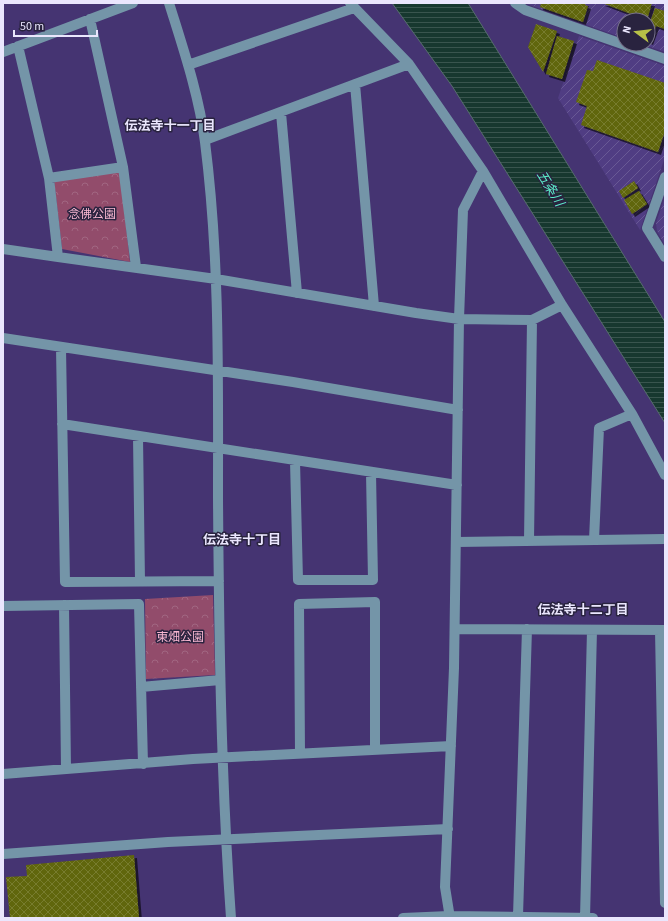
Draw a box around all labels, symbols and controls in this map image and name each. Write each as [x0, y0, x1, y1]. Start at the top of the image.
scale bar [14, 12, 97, 38]
north arrow [616, 12, 656, 52]
text: 50 m [20, 18, 44, 35]
text: N [619, 24, 635, 35]
district label: 伝法寺十一丁目 [124, 117, 216, 135]
water label: 五条川 [532, 167, 569, 212]
park label: 念佛公園 [68, 206, 116, 223]
district label: 伝法寺十丁目 [203, 531, 281, 549]
district label: 伝法寺十二丁目 [537, 601, 629, 619]
park label: 東畑公園 [156, 629, 204, 646]

